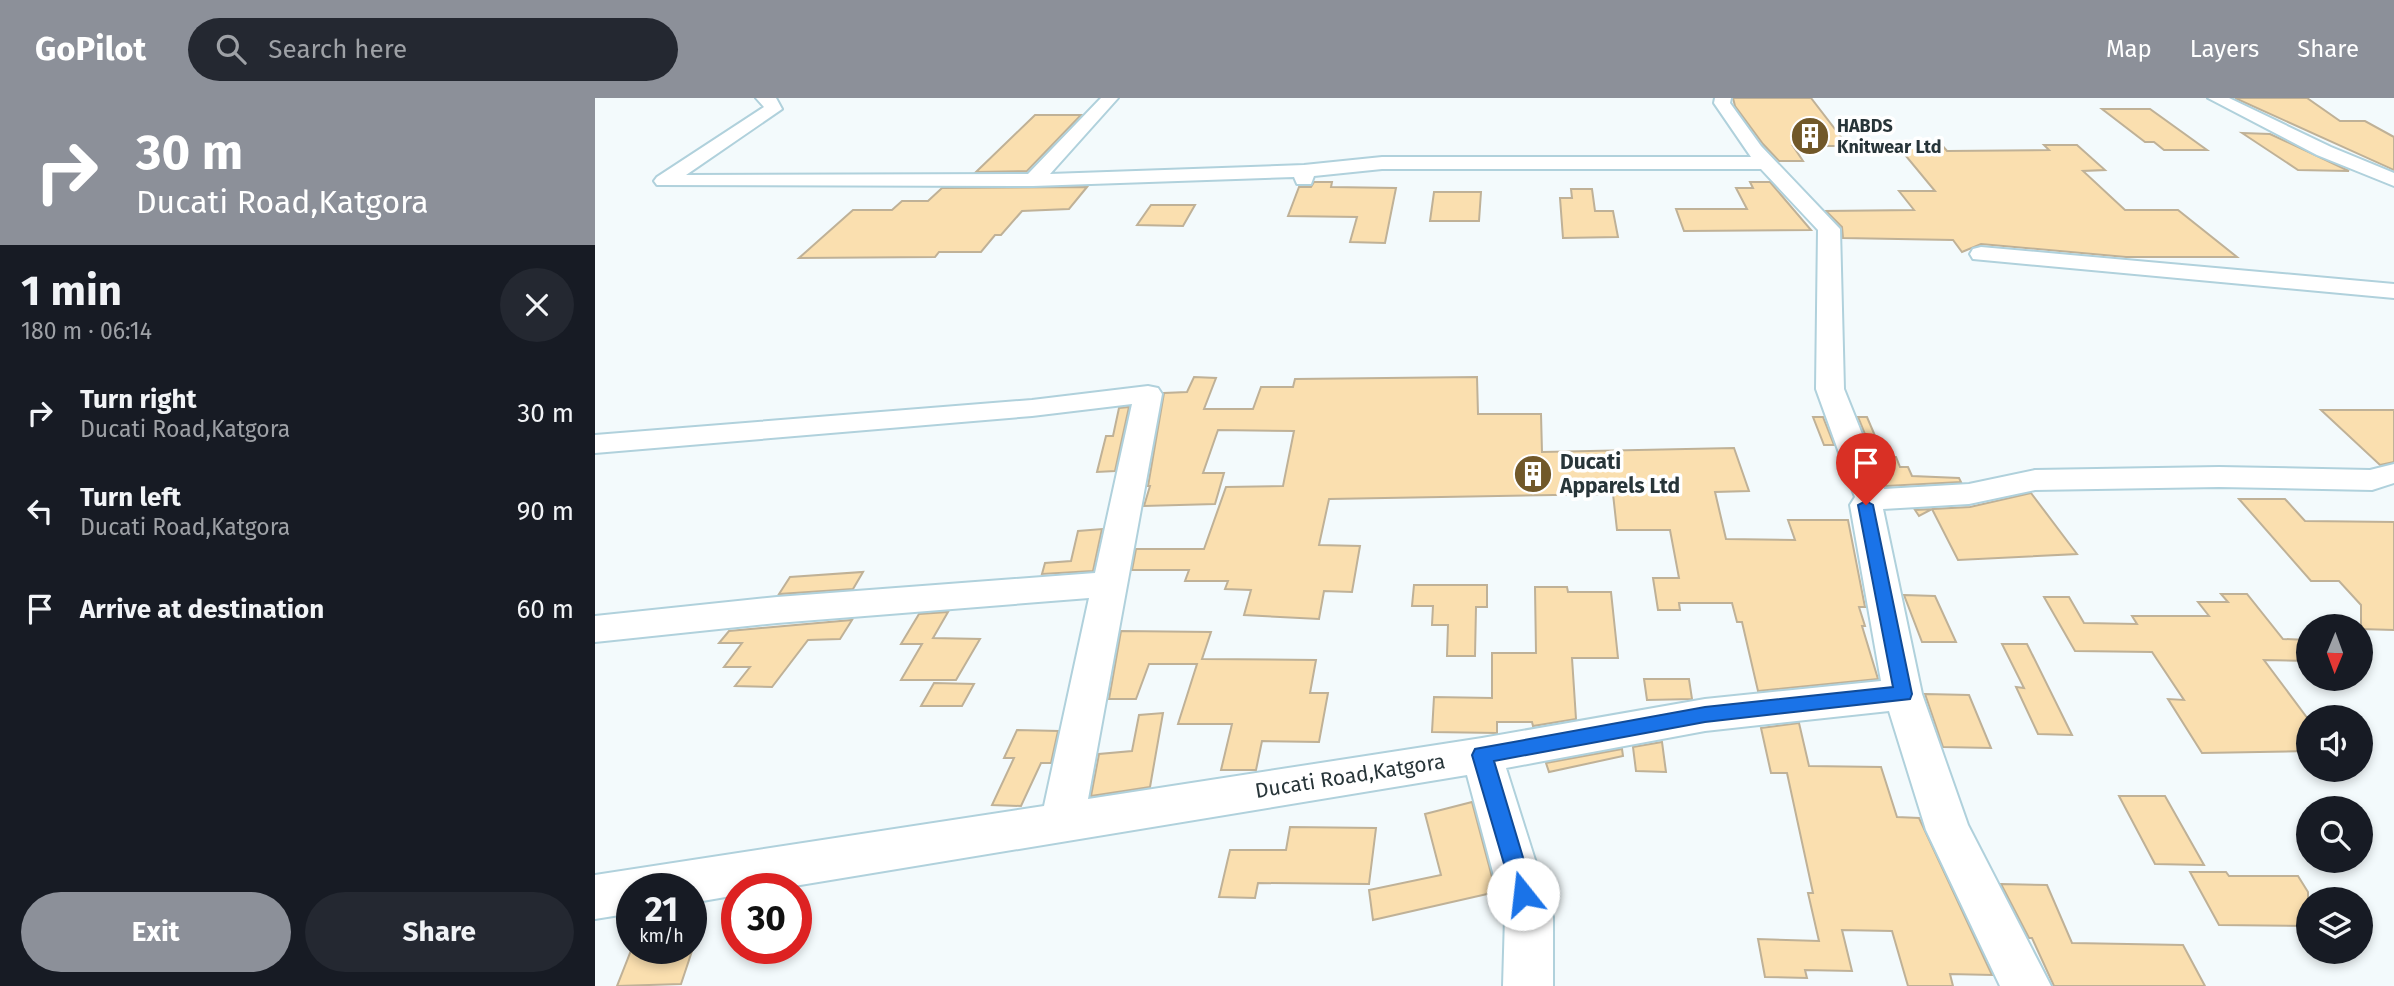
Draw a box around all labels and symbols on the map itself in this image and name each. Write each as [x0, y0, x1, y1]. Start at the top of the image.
building icon: HABDS Knitwear Ltd [1789, 115, 1831, 157]
place label: HABDS Knitwear Ltd [1837, 115, 1942, 158]
pin [1836, 433, 1896, 505]
place label: Ducati Apparels Ltd [1559, 449, 1680, 499]
building icon: Ducati Apparels Ltd [1512, 453, 1554, 495]
north arrow [2296, 614, 2373, 691]
street label: Ducati Road,Katgora [1253, 748, 1447, 804]
position arrow [1486, 857, 1560, 931]
speed limit sign: 30 [721, 873, 812, 964]

